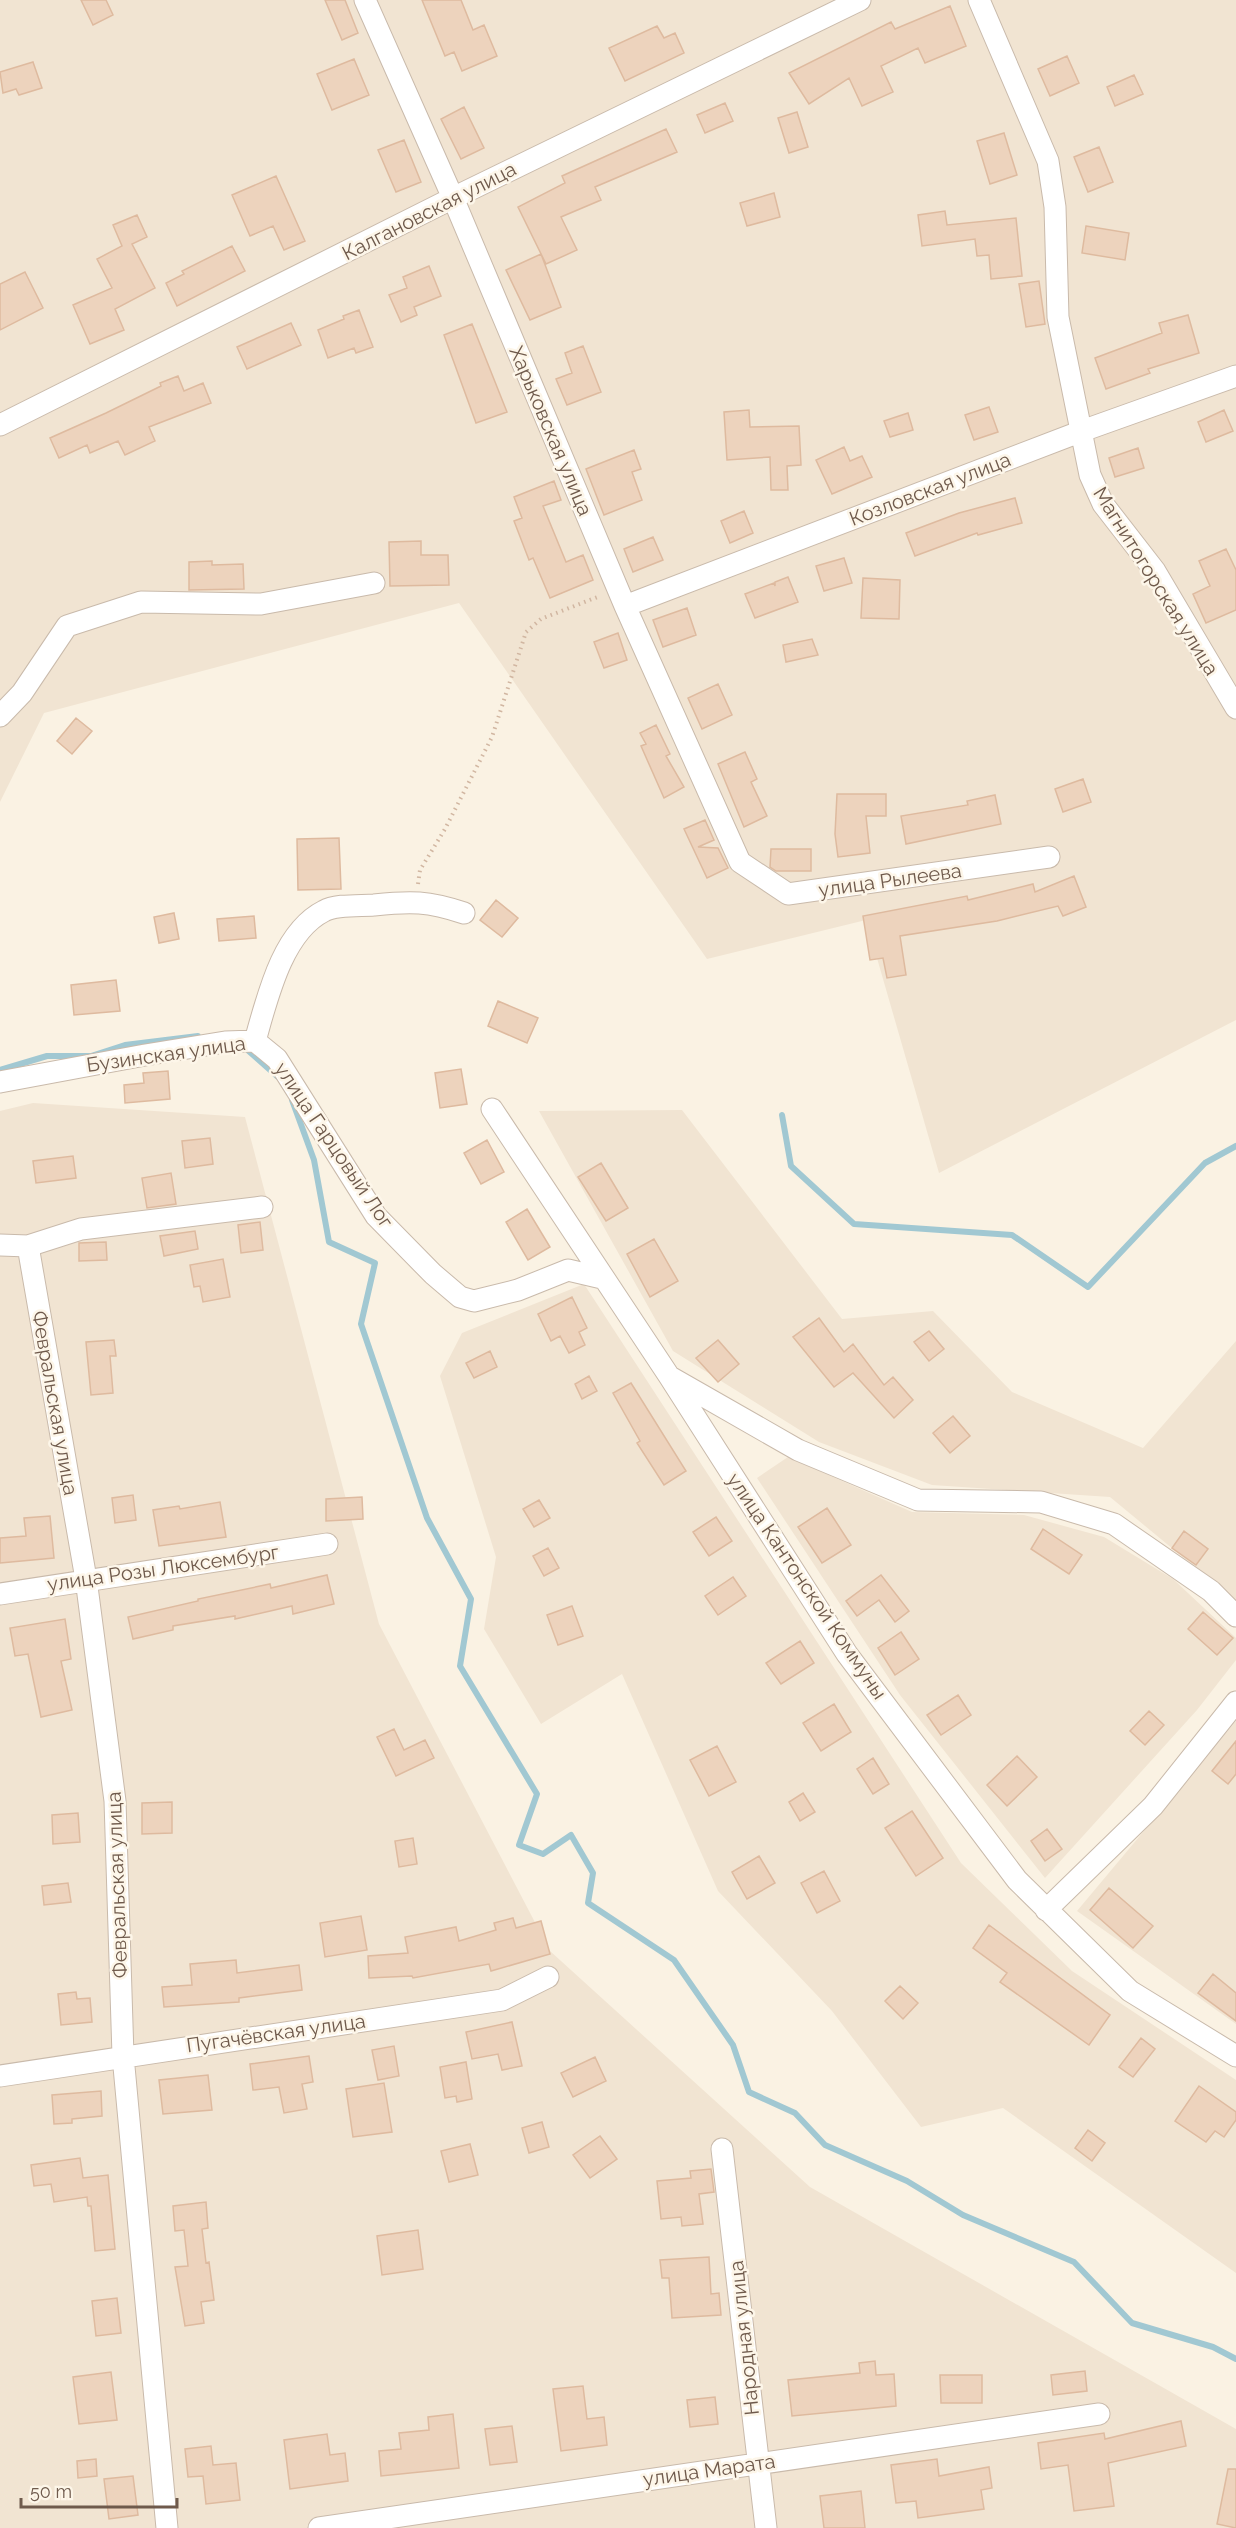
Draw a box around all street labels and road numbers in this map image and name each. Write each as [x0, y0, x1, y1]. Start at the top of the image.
street label: Калгановская улица [338, 157, 520, 265]
street label: Харьковская улица [504, 343, 598, 519]
street label: Козловская улица [846, 447, 1014, 531]
street label: Магнитогорская улица [1088, 482, 1224, 680]
street label: улица Рылеева [817, 858, 963, 902]
street label: Бузинская улица [85, 1031, 247, 1077]
street label: улица Гарцовый Лог [270, 1058, 398, 1232]
street label: Февральская улица [27, 1309, 83, 1497]
street label: улица Кантонской Коммуны [722, 1468, 892, 1704]
street label: улица Розы Люксембург [46, 1540, 280, 1596]
street label: Февральская улица [102, 1791, 132, 1979]
street label: Пугачёвская улица [185, 2009, 367, 2057]
street label: Народная улица [724, 2259, 764, 2417]
street label: улица Марата [641, 2449, 777, 2491]

